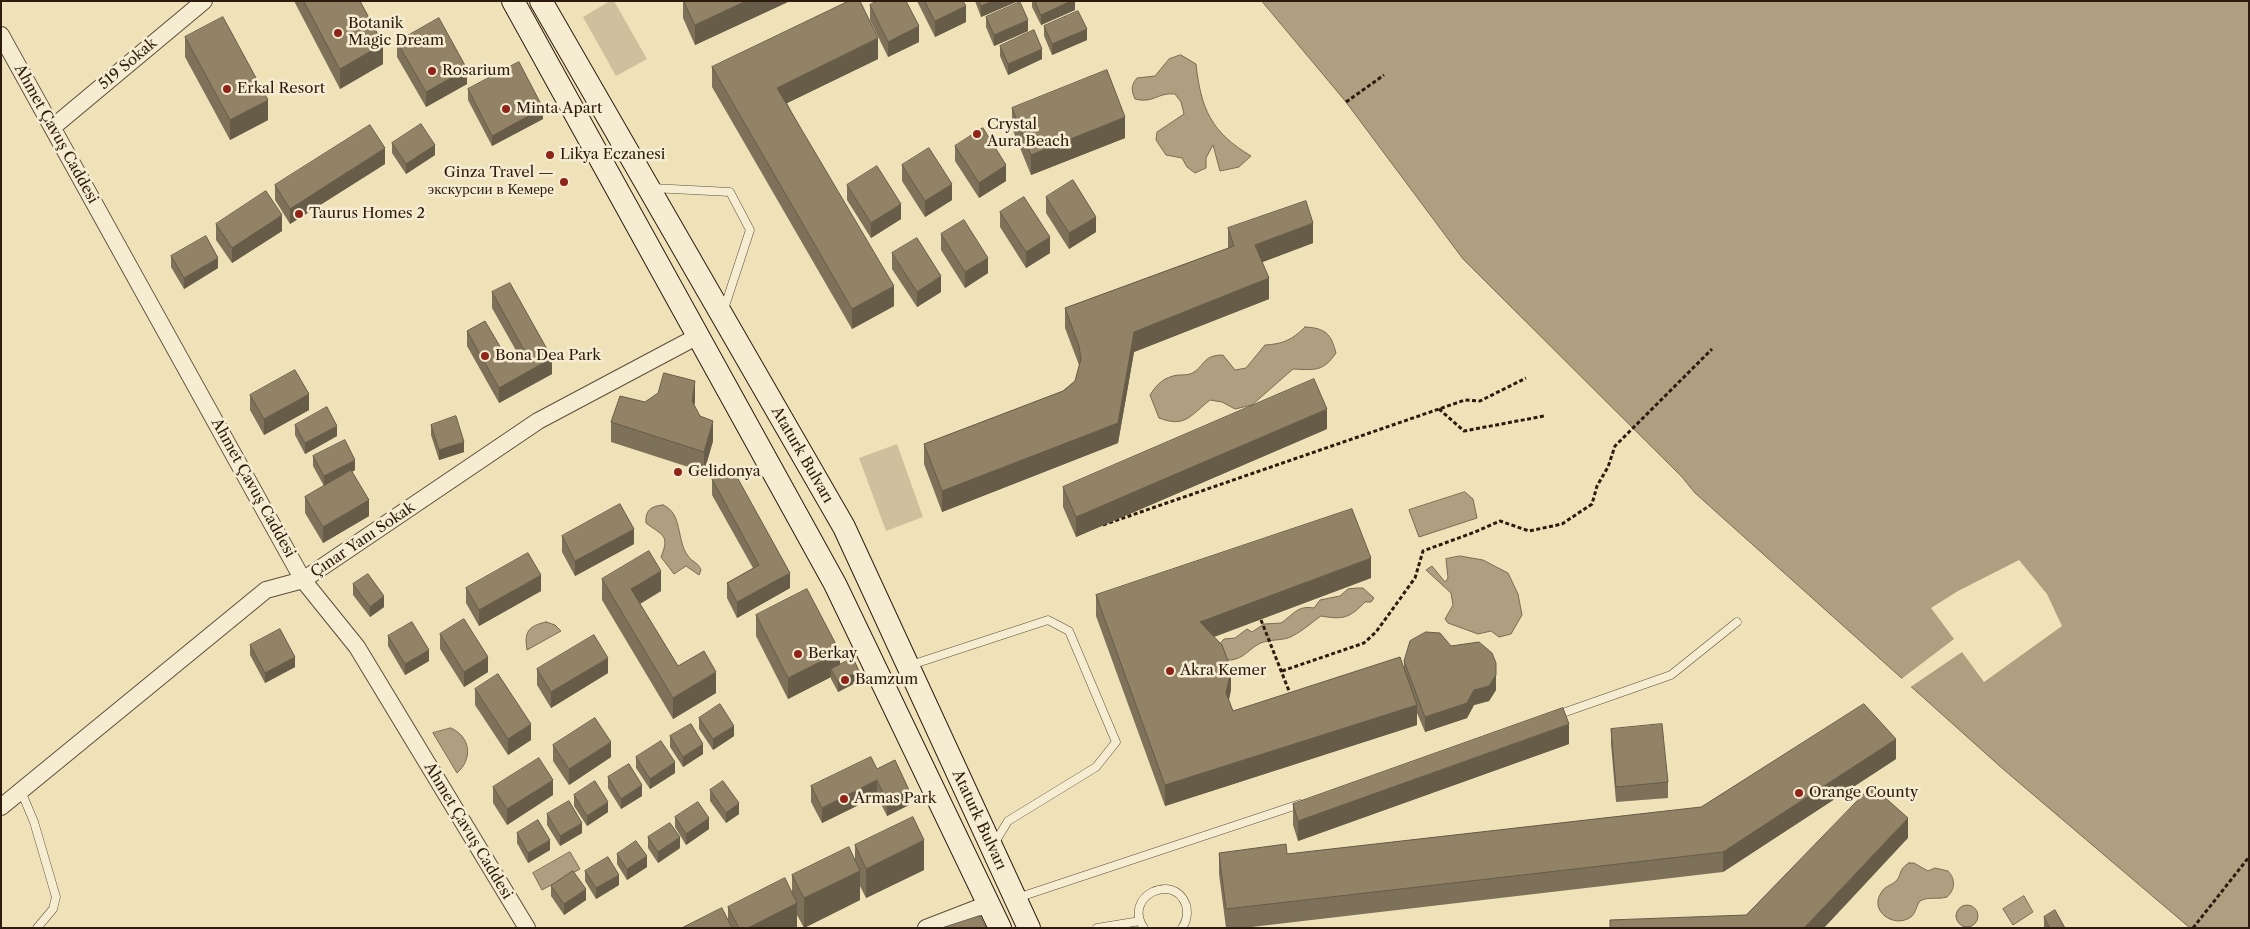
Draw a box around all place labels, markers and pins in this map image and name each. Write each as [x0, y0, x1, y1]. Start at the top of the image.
place label: Botanik Magic Dream [348, 15, 444, 50]
marker: Botanik Magic Dream [332, 27, 344, 39]
place label: Rosarium [442, 62, 511, 80]
marker: Rosarium [426, 65, 438, 77]
place label: Erkal Resort [237, 80, 325, 98]
marker: Erkal Resort [221, 83, 233, 95]
place label: Minta Apart [516, 100, 602, 118]
marker: Minta Apart [500, 103, 512, 115]
place label: Crystal Aura Beach [987, 116, 1069, 151]
marker: Crystal Aura Beach [971, 128, 983, 140]
place label: Likya Eczanesi [560, 146, 665, 164]
marker: Likya Eczanesi [544, 149, 556, 161]
place label: Ginza Travel — экскурсии в Кемере [428, 164, 554, 199]
marker: Ginza Travel — экскурсии в Кемере [558, 176, 570, 188]
place label: Taurus Homes 2 [309, 205, 425, 223]
marker: Taurus Homes 2 [293, 208, 305, 220]
place label: Bona Dea Park [495, 347, 601, 365]
marker: Bona Dea Park [479, 350, 491, 362]
place label: Gelidonya [688, 463, 761, 481]
marker: Gelidonya [672, 466, 684, 478]
place label: Berkay [808, 645, 857, 663]
marker: Berkay [792, 648, 804, 660]
place label: Akra Kemer [1180, 662, 1266, 680]
marker: Akra Kemer [1164, 665, 1176, 677]
place label: Bamzum [855, 671, 918, 689]
marker: Bamzum [839, 674, 851, 686]
place label: Orange County [1809, 784, 1918, 802]
marker: Orange County [1793, 787, 1805, 799]
place label: Armas Park [854, 790, 936, 808]
marker: Armas Park [838, 793, 850, 805]

